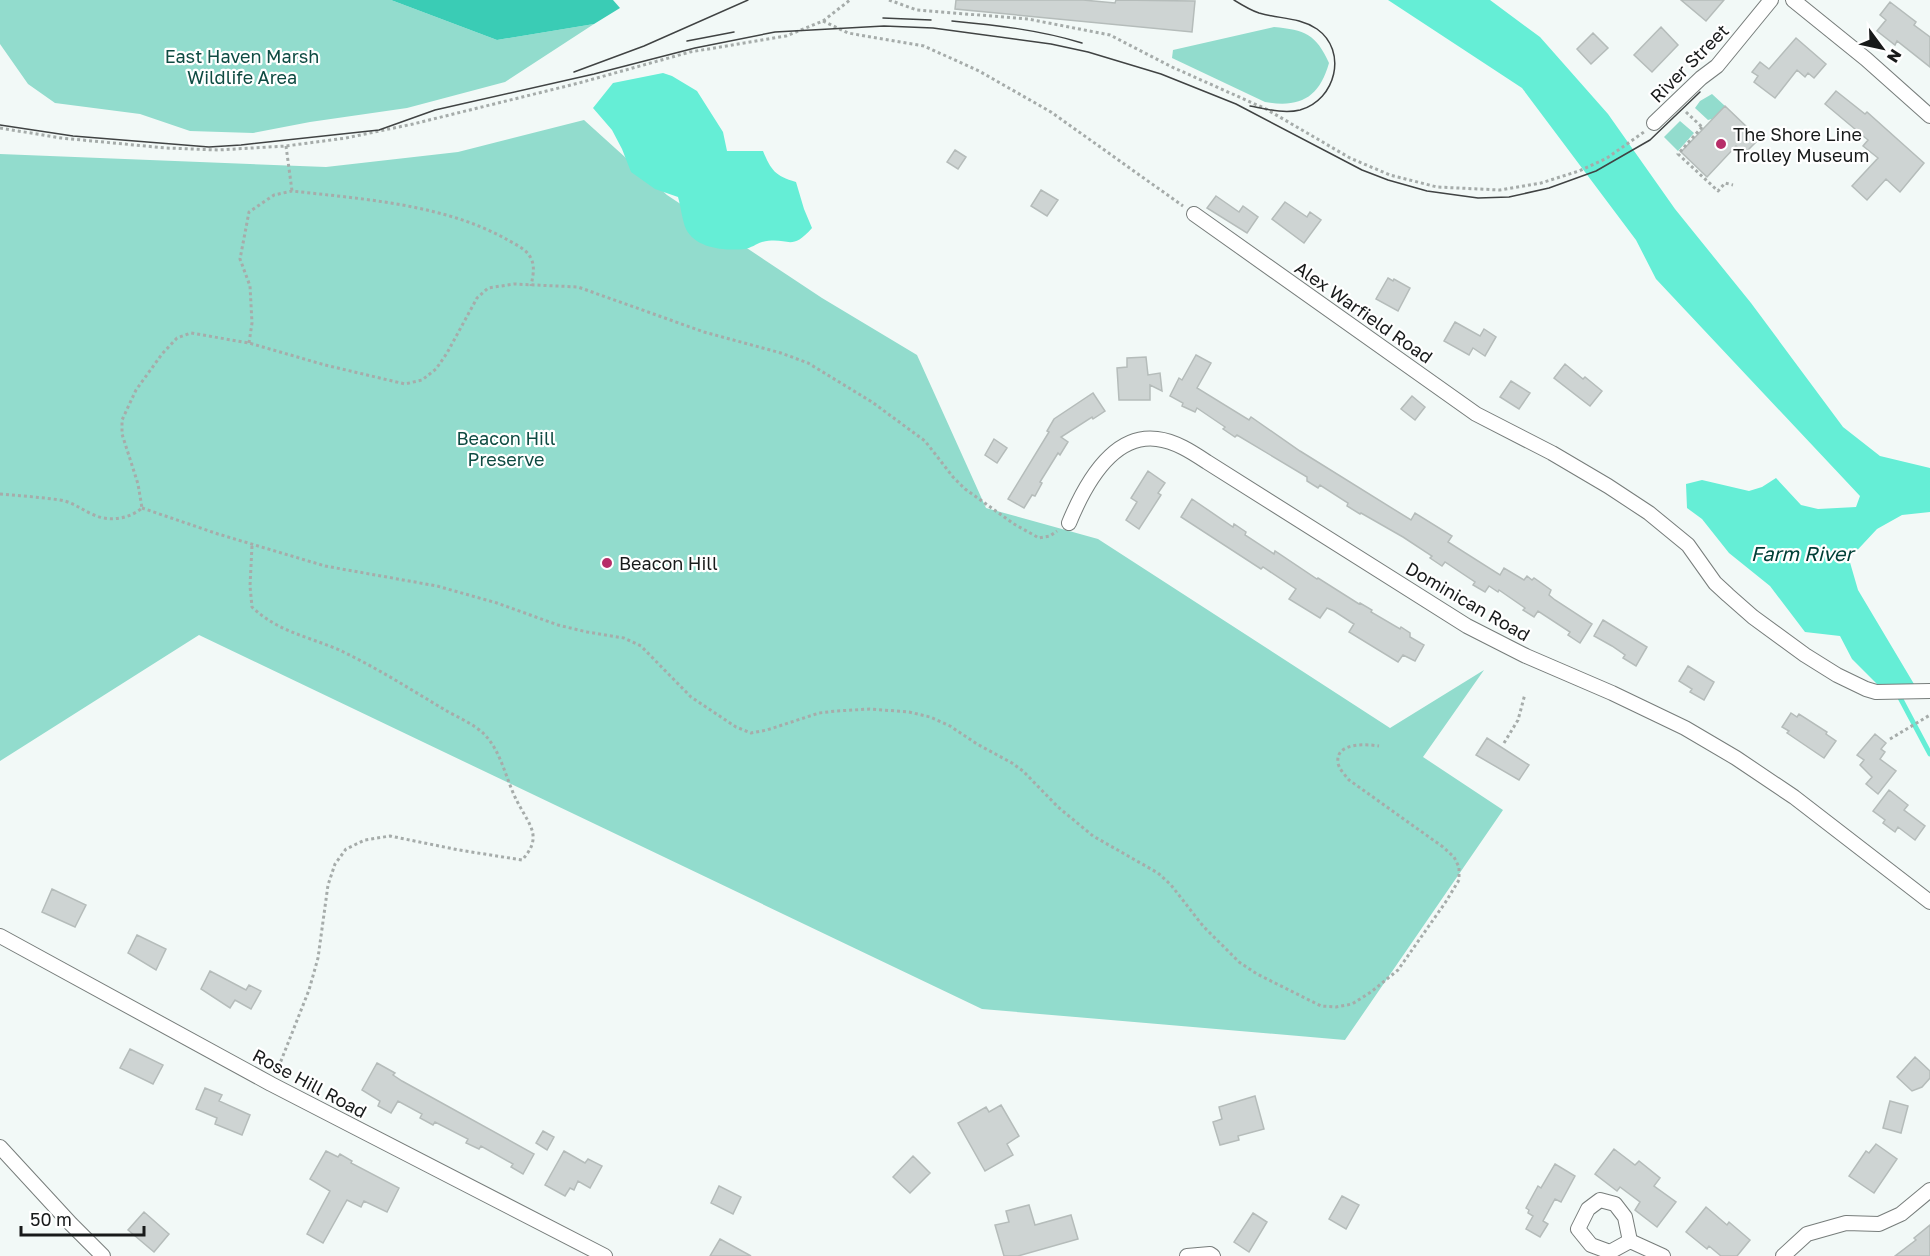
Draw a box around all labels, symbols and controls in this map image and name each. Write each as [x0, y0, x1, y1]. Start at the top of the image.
north arrow [1852, 18, 1912, 78]
street label: River Street [1645, 19, 1733, 107]
park label: East Haven Marsh Wildlife Area [165, 45, 319, 88]
text: N [1883, 46, 1906, 67]
place label: The Shore Line Trolley Museum [1733, 123, 1869, 166]
marker: The Shore Line Trolley Museum [1714, 137, 1728, 151]
street label: Alex Warfield Road [1291, 256, 1437, 368]
park label: Beacon Hill Preserve [457, 427, 556, 470]
water label: Farm River [1751, 541, 1856, 565]
place label: Beacon Hill [619, 552, 718, 574]
marker: Beacon Hill [600, 556, 614, 570]
street label: Dominican Road [1402, 557, 1534, 645]
street label: Rose Hill Road [249, 1044, 371, 1122]
scale bar [21, 1199, 144, 1237]
text: 50 m [30, 1208, 72, 1230]

